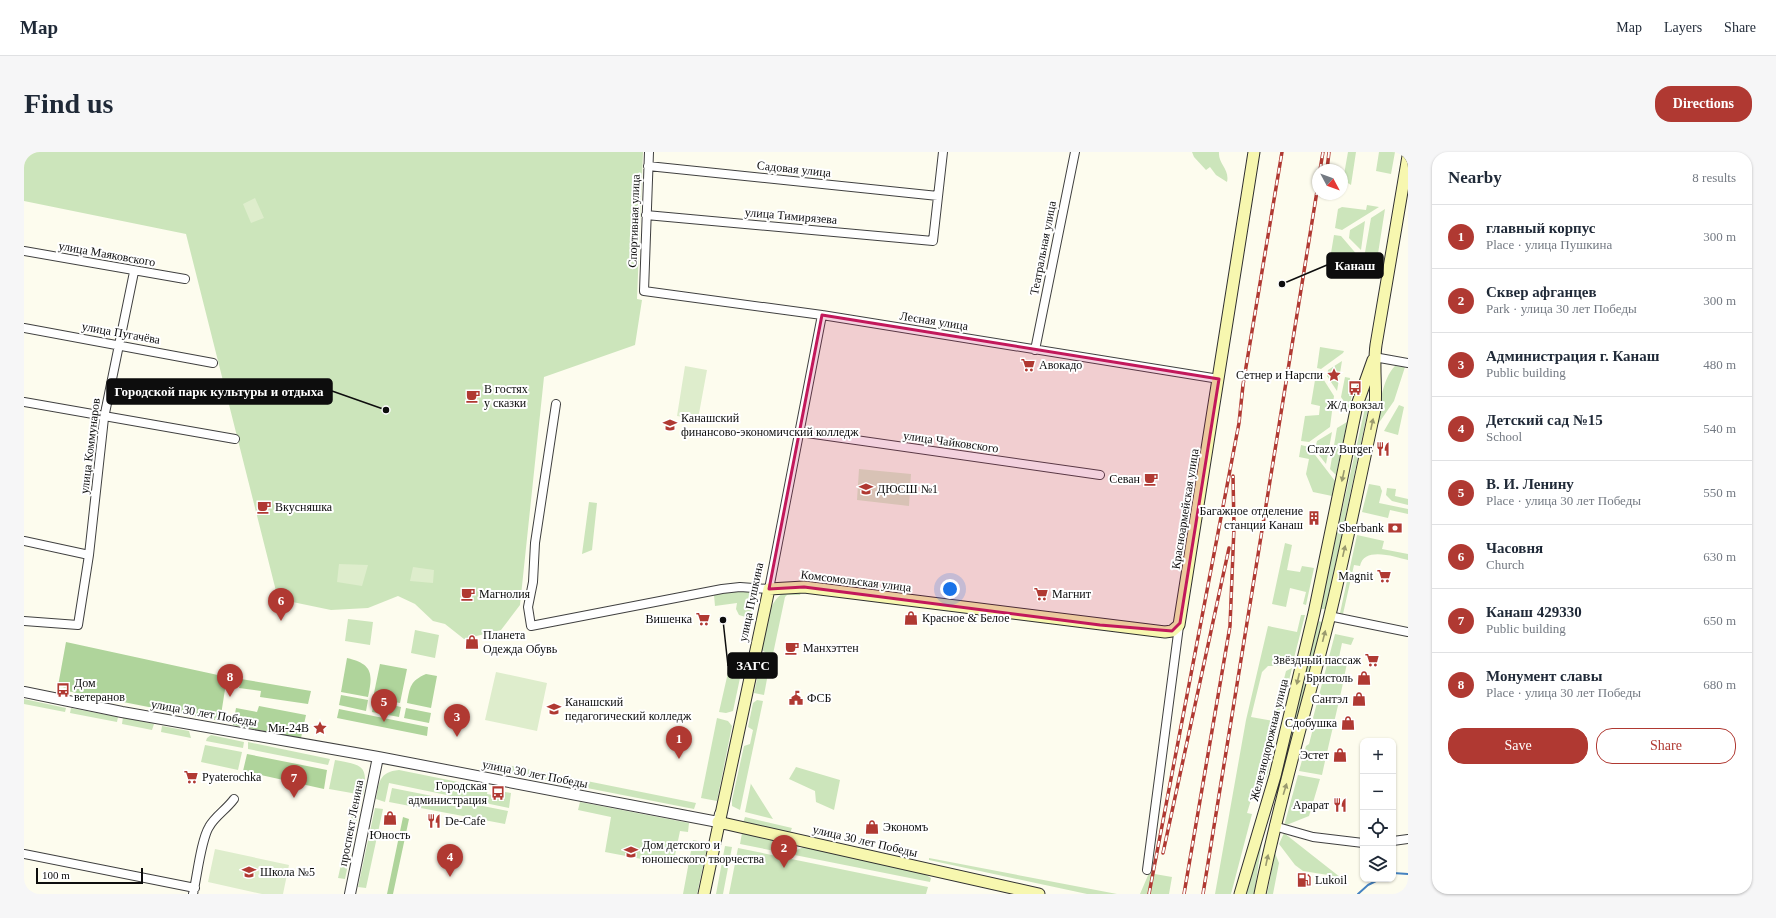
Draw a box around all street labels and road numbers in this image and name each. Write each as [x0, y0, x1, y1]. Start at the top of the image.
street label: Садовая улица [756, 158, 832, 180]
street label: Спортивная улица [625, 173, 643, 268]
street label: Театральная улица [1027, 199, 1059, 296]
street label: улица Тимирязева [744, 205, 838, 227]
street label: улица Маяковского [57, 239, 157, 269]
street label: Лесная улица [899, 309, 970, 333]
street label: улица Пугачёва [81, 319, 162, 347]
street label: улица Коммунаров [77, 397, 103, 495]
street label: улица Чайковского [902, 428, 1000, 456]
street label: Красноармейская улица [1169, 447, 1202, 570]
street label: улица Пушкина [736, 561, 766, 643]
street label: Комсомольская улица [800, 567, 913, 595]
street label: Железнодорожная улица [1247, 677, 1291, 803]
street label: улица 30 лет Победы [150, 697, 258, 729]
street label: улица 30 лет Победы [481, 757, 589, 791]
street label: проспект Ленина [336, 778, 366, 867]
street label: улица 30 лет Победы [811, 822, 919, 860]

